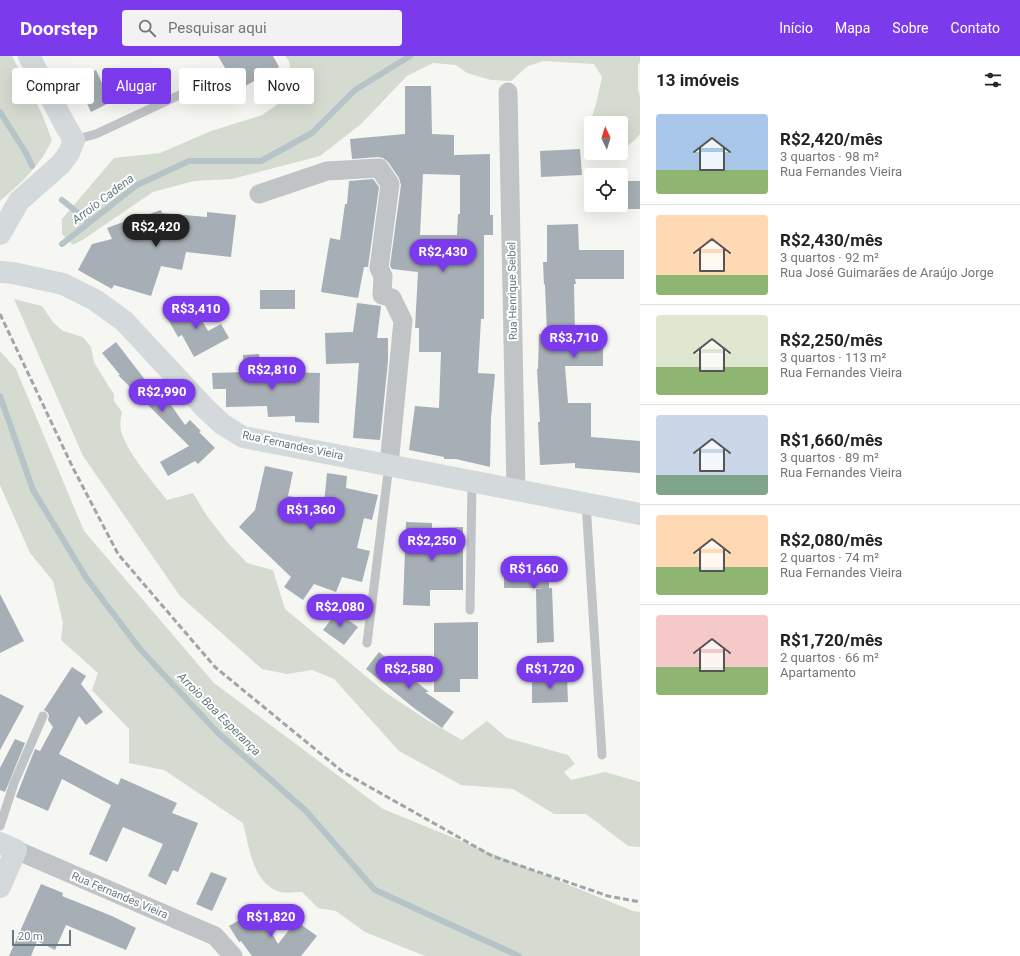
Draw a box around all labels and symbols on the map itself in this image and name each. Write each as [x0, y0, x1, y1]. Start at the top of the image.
north arrow [584, 116, 628, 160]
water label: Arroio Cadena [69, 171, 137, 227]
pin: R$2,420 [119, 214, 193, 248]
pin: R$2,430 [406, 239, 480, 273]
street label: Rua Henrique Seibel [505, 242, 520, 340]
pin: R$3,410 [159, 296, 233, 330]
pin: R$3,710 [537, 325, 611, 359]
pin: R$2,810 [235, 357, 309, 391]
pin: R$2,990 [125, 379, 199, 413]
street label: Rua Fernandes Vieira [241, 428, 345, 463]
pin: R$1,360 [274, 497, 348, 531]
pin: R$2,250 [395, 528, 469, 562]
pin: R$1,660 [497, 556, 571, 590]
pin: R$2,080 [303, 594, 377, 628]
pin: R$2,580 [372, 656, 446, 690]
pin: R$1,720 [513, 656, 587, 690]
water label: Arroio Boa Esperança [174, 669, 263, 758]
street label: Rua Fernandes Vieira [70, 869, 170, 922]
pin: R$1,820 [234, 904, 308, 938]
scale bar [12, 928, 71, 947]

